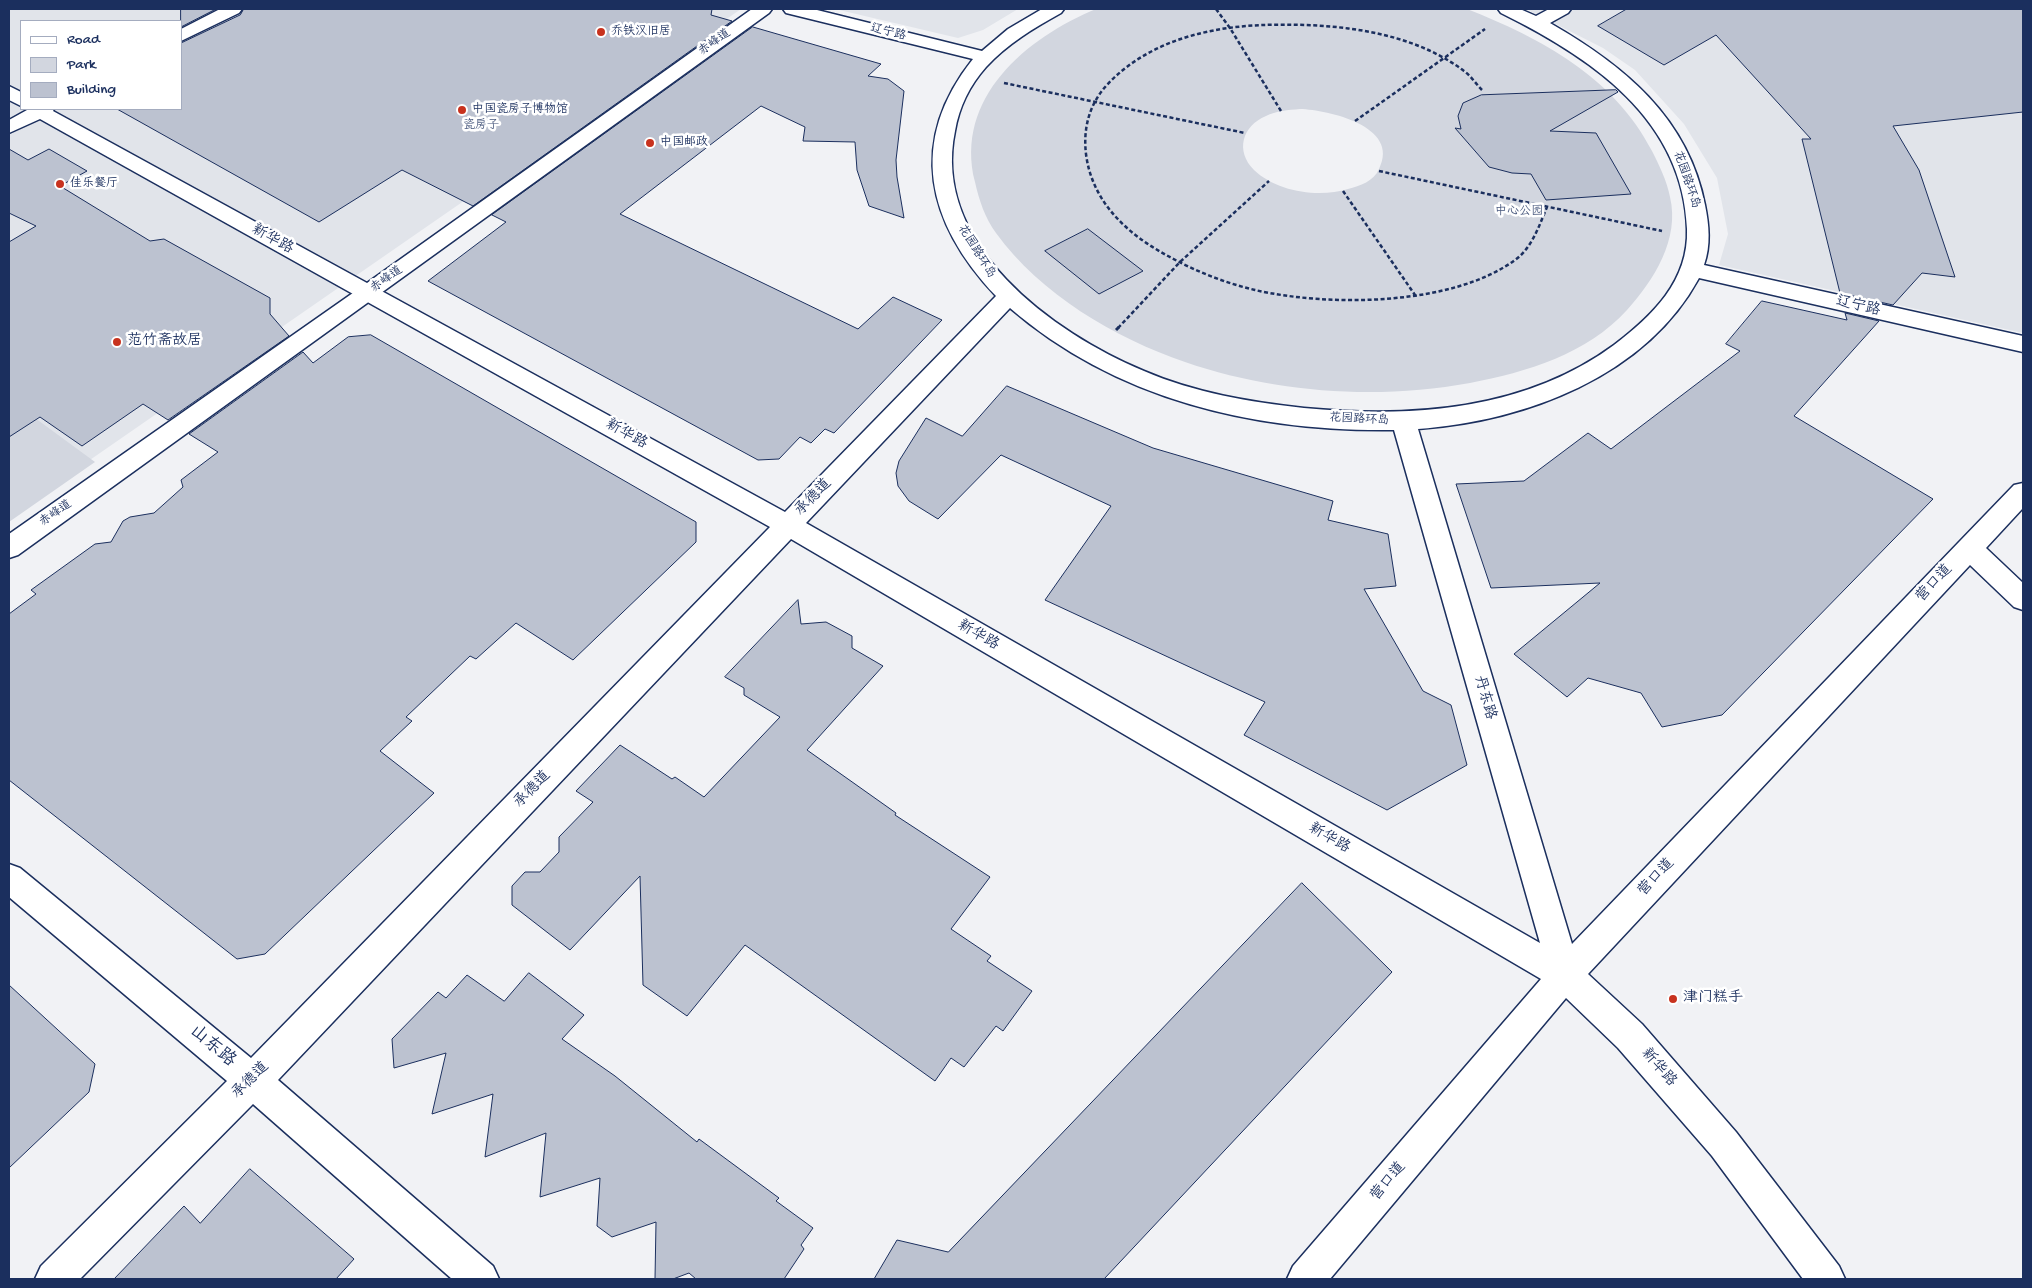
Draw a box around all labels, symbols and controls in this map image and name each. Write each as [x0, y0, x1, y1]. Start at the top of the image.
legend [20, 20, 182, 110]
street label: 辽宁路 [869, 22, 907, 44]
place label: 乔铁汉旧居 [611, 25, 671, 39]
marker: 乔铁汉旧居 [595, 26, 607, 38]
street label: 赤峰道 [696, 27, 734, 59]
text: Road [67, 31, 100, 49]
text: Park [67, 56, 96, 74]
text: Building [67, 81, 116, 99]
place label: 中国瓷房子博物馆 [472, 103, 568, 117]
marker: 中国瓷房子博物馆 [456, 104, 468, 116]
park label: 瓷房子 [463, 119, 499, 133]
place label: 中国邮政 [660, 136, 708, 150]
marker: 中国邮政 [644, 137, 656, 149]
street label: 花园路环岛 [1669, 149, 1703, 211]
place label: 佳乐餐厅 [70, 177, 118, 191]
marker: 佳乐餐厅 [54, 178, 66, 190]
park label: 中心公园 [1495, 205, 1543, 219]
street label: 新华路 [248, 221, 296, 259]
street label: 花园路环岛 [954, 223, 998, 281]
street label: 赤峰道 [368, 264, 406, 296]
street label: 辽宁路 [1834, 293, 1882, 321]
place label: 范竹斋故居 [127, 333, 202, 351]
marker: 范竹斋故居 [111, 336, 123, 348]
street label: 花园路环岛 [1329, 411, 1389, 429]
street label: 新华路 [602, 416, 650, 454]
street label: 承德道 [792, 476, 836, 520]
street label: 赤峰道 [37, 498, 75, 530]
street label: 营口道 [1913, 561, 1957, 607]
street label: 新华路 [954, 617, 1002, 655]
street label: 丹东路 [1469, 674, 1499, 722]
street label: 承德道 [511, 768, 555, 812]
street label: 新华路 [1305, 820, 1353, 858]
street label: 营口道 [1635, 855, 1679, 901]
place label: 津门糕手 [1683, 990, 1743, 1008]
marker: 津门糕手 [1667, 993, 1679, 1005]
street label: 山东路 [184, 1021, 240, 1073]
street label: 新华路 [1636, 1045, 1680, 1091]
street label: 承德道 [229, 1059, 273, 1103]
street label: 营口道 [1368, 1159, 1410, 1205]

